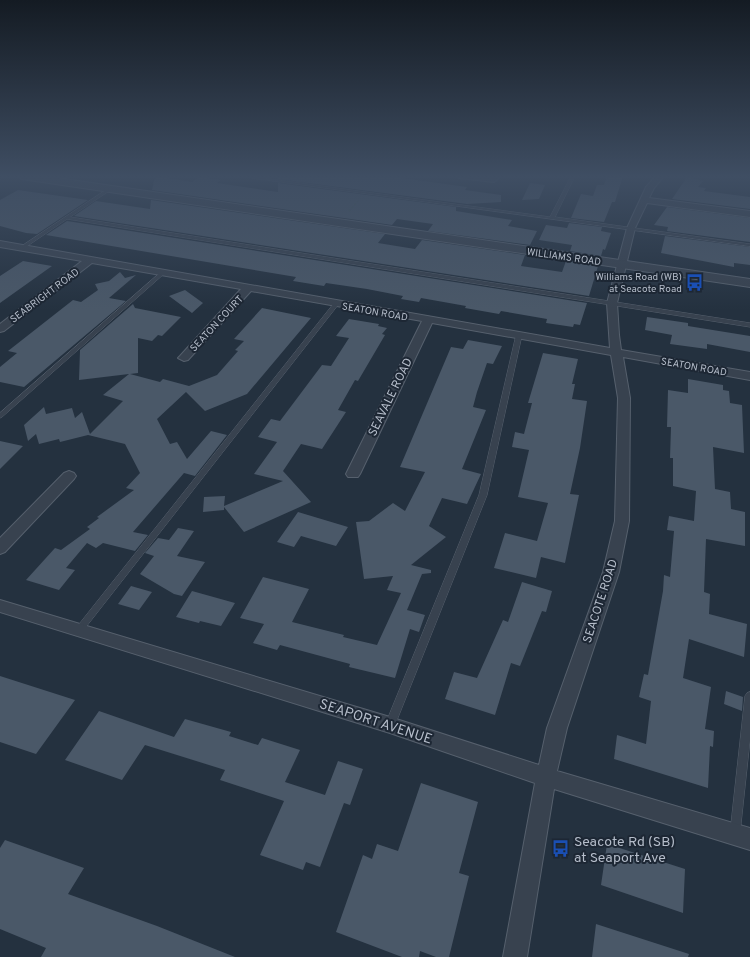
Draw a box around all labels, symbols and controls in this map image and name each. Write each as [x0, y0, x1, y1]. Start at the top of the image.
street label: WILLIAMS ROAD [526, 246, 602, 269]
street label: SEABRIGHT ROAD [8, 266, 82, 326]
place label: Williams Road (WB) at Seacote Road [595, 271, 682, 296]
bus stop icon: Williams Road (WB) at Seacote Road [685, 272, 705, 292]
street label: SEATON COURT [188, 293, 247, 355]
street label: SEATON ROAD [341, 300, 409, 325]
street label: SEATON ROAD [660, 355, 728, 380]
street label: SEAVALE ROAD [365, 356, 417, 439]
street label: SEACOTE ROAD [580, 557, 622, 645]
street label: SEAPORT AVENUE [317, 696, 434, 749]
place label: Seacote Rd (SB) at Seaport Ave [574, 834, 675, 867]
bus stop icon: Seacote Rd (SB) at Seaport Ave [551, 839, 571, 859]

